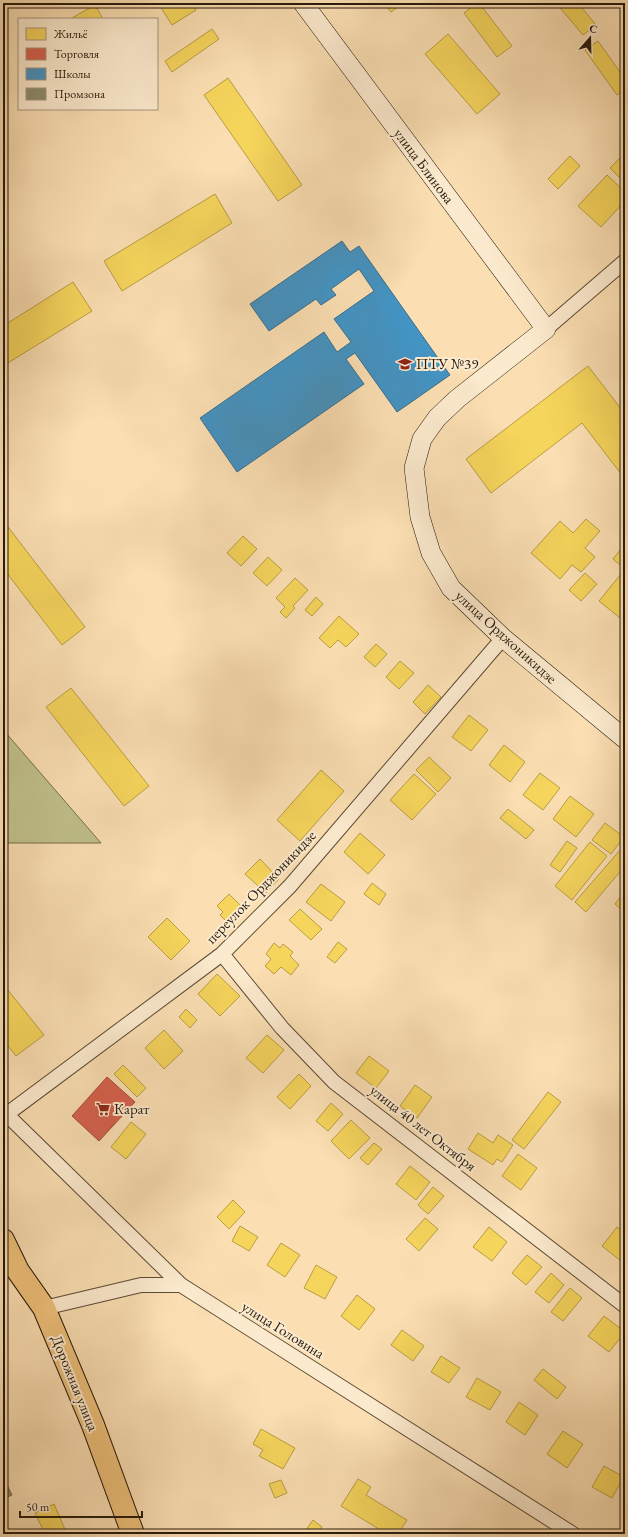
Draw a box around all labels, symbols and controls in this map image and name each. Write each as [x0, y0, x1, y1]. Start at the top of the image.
legend [18, 18, 158, 110]
north arrow [570, 18, 610, 58]
text: С [587, 21, 600, 37]
text: Жильё [53, 26, 88, 42]
text: Торговля [54, 46, 100, 62]
text: Школы [54, 66, 91, 82]
text: Промзона [54, 86, 105, 102]
street label: улица Блинова [390, 124, 459, 207]
place label: ПТУ №39 [416, 354, 478, 373]
school or university icon: ПТУ №39 [397, 356, 413, 372]
street label: улица Орджоникидзе [451, 586, 561, 687]
street label: переулок Орджоникидзе [202, 826, 320, 947]
street label: улица 40 лет Октября [366, 1080, 481, 1175]
place label: Карат [114, 1099, 150, 1118]
supermarket icon: Карат [95, 1101, 111, 1117]
street label: улица Головина [238, 1297, 328, 1363]
street label: Дорожная улица [48, 1332, 103, 1434]
scale bar [20, 1493, 142, 1519]
text: 50 m [26, 1499, 50, 1515]

